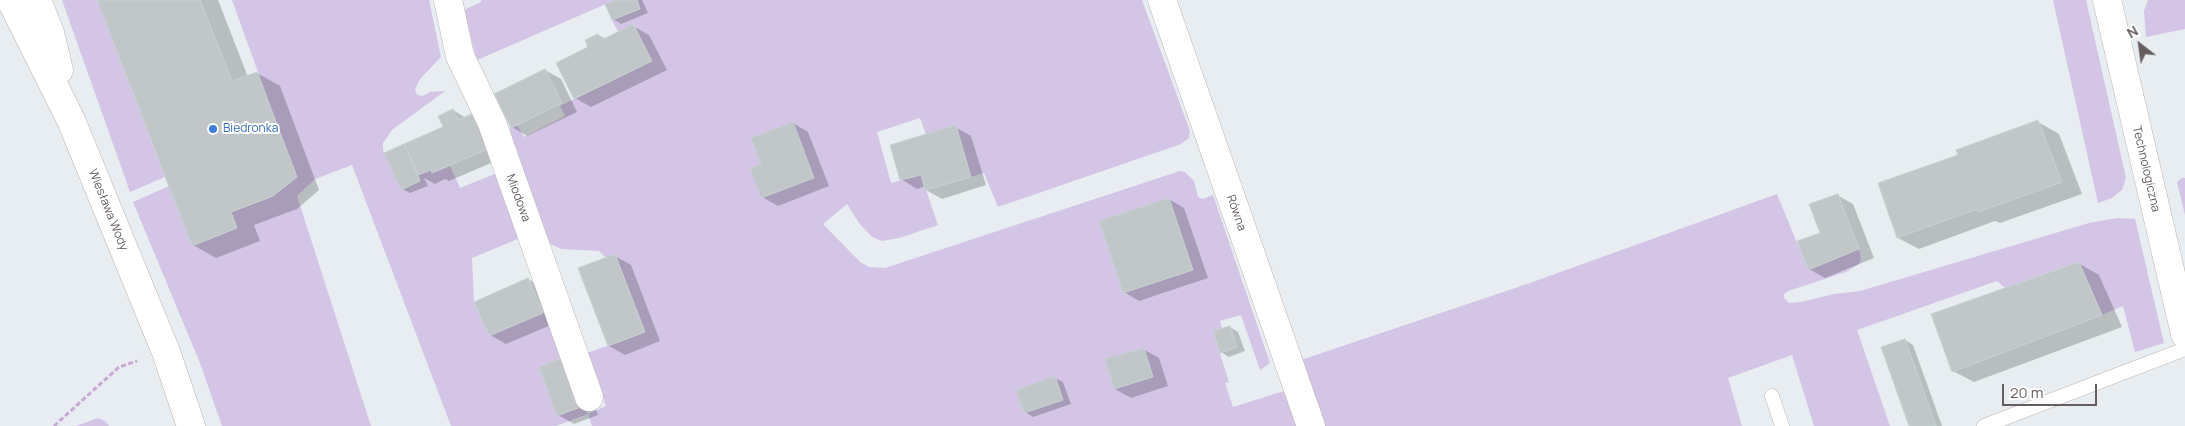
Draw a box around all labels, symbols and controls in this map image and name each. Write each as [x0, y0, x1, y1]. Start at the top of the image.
north arrow [2115, 20, 2165, 70]
text: N [2123, 21, 2141, 42]
place label: Biedronka [223, 122, 278, 136]
marker: Biedronka [207, 123, 219, 135]
street label: Technologiczna [2129, 125, 2163, 213]
street label: Wiesława Wody [85, 167, 131, 253]
street label: Miodowa [503, 172, 533, 224]
street label: Równa [1223, 193, 1249, 233]
scale bar [2005, 374, 2100, 406]
text: 20 m [2010, 382, 2043, 403]

